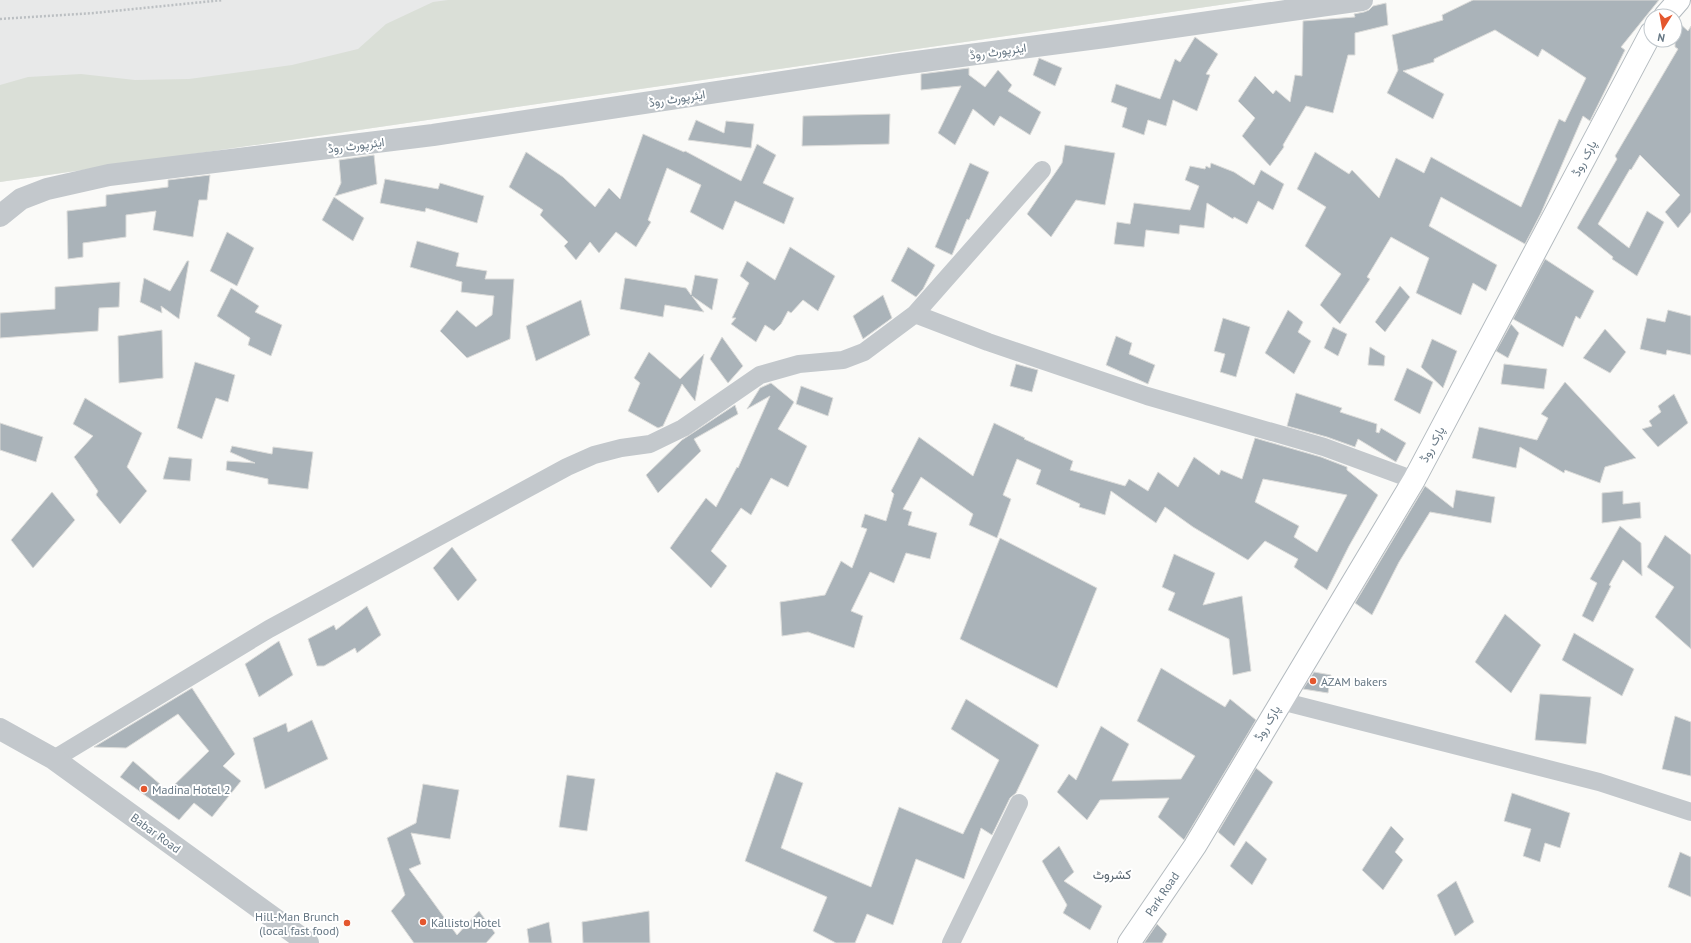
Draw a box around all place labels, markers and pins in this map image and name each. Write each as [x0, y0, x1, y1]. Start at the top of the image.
place label: AZAM bakers [1321, 674, 1387, 689]
marker: AZAM bakers [1308, 676, 1318, 686]
place label: Madina Hotel 2 [152, 782, 231, 797]
marker: Madina Hotel 2 [139, 784, 149, 794]
place label: Hill-Man Brunch (local fast food) [255, 909, 339, 938]
place label: Kallisto Hotel [431, 915, 501, 930]
marker: Kallisto Hotel [418, 917, 428, 927]
marker: Hill-Man Brunch (local fast food) [342, 918, 352, 928]

